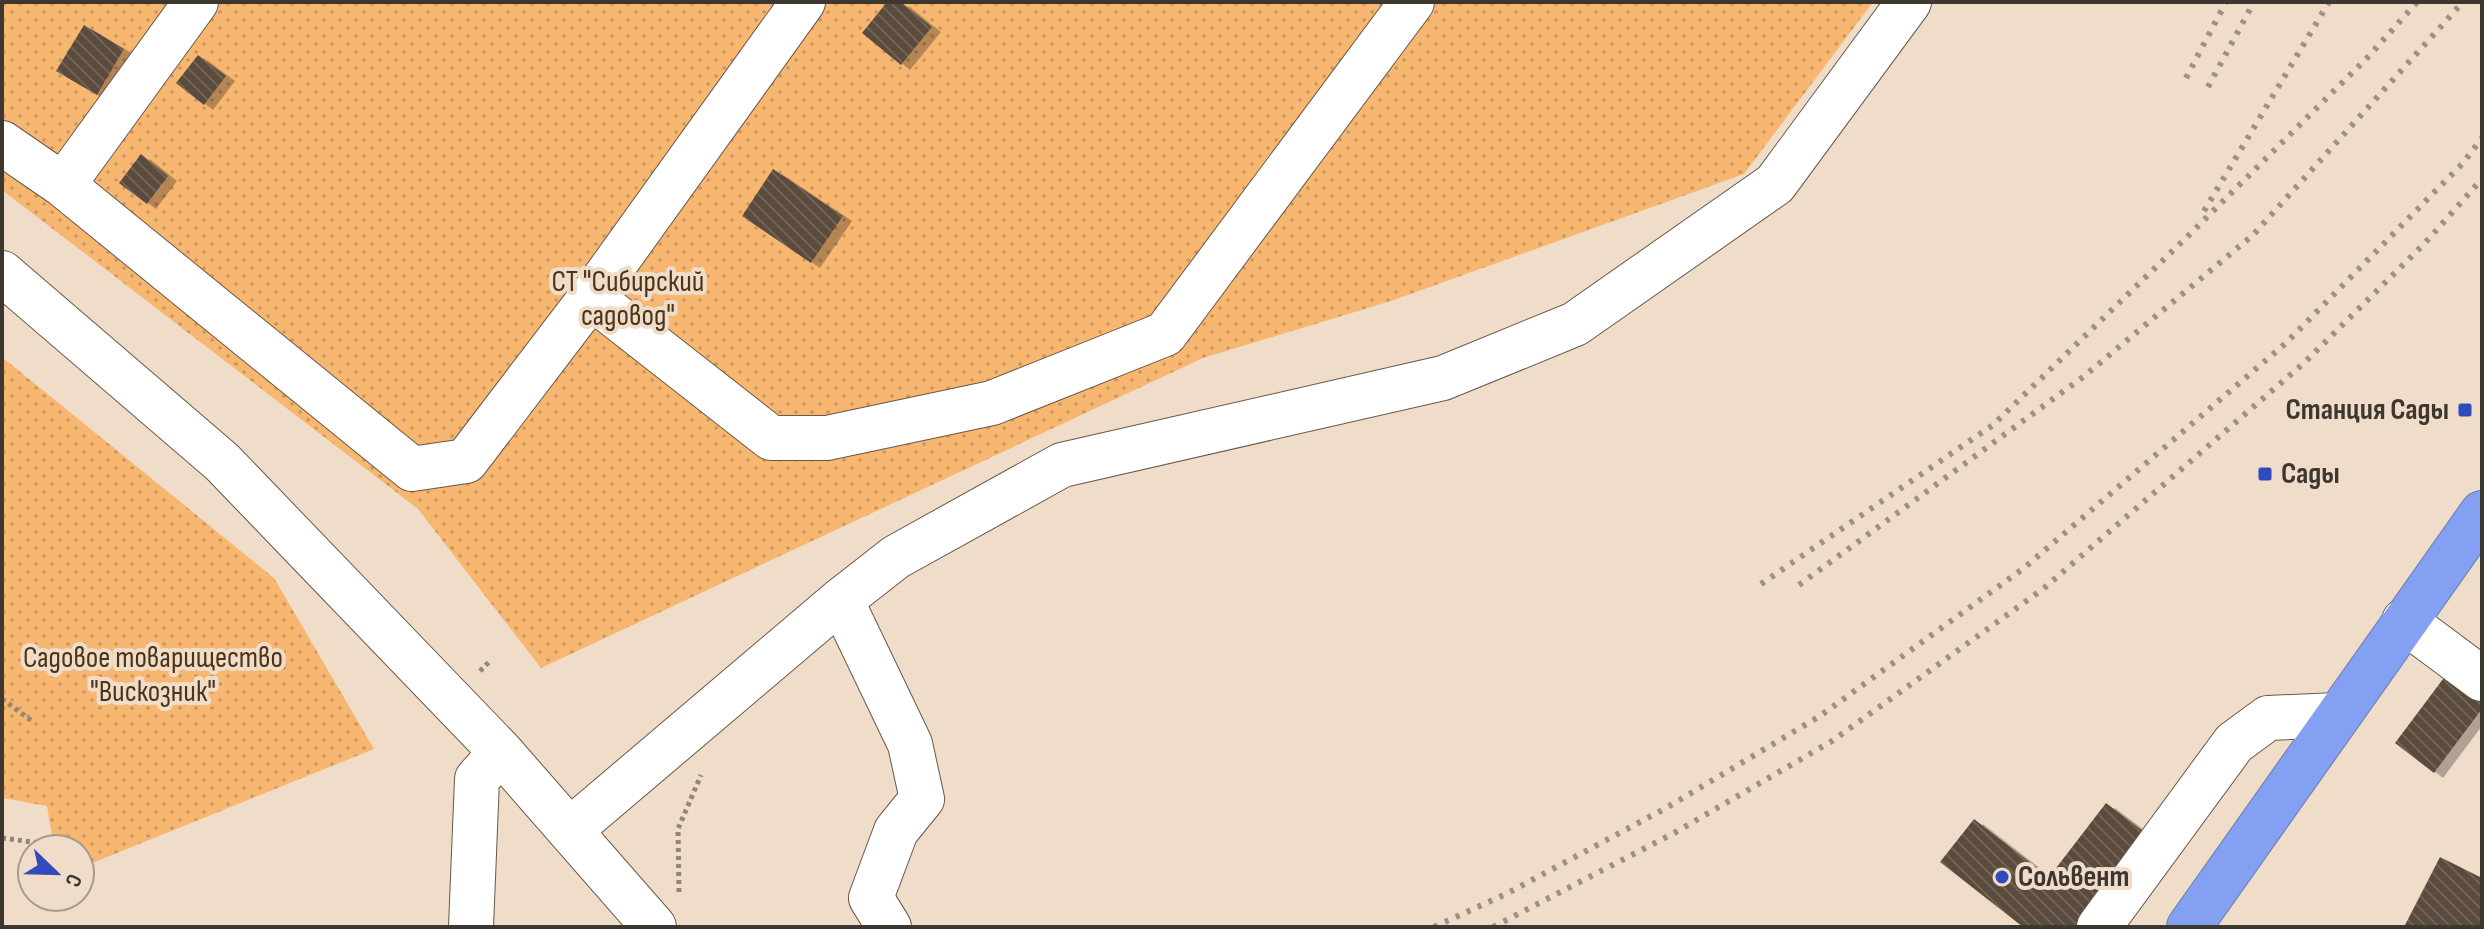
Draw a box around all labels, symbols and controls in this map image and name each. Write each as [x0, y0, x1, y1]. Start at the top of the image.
park label: СТ "Сибирский садовод" [552, 264, 704, 334]
place label: Станция Сады [2286, 392, 2449, 428]
marker: Станция Сады [2456, 401, 2474, 419]
place label: Сады [2281, 456, 2340, 492]
marker: Сады [2256, 465, 2274, 483]
park label: Садовое товарищество "Вискозник" [23, 640, 283, 710]
north arrow [16, 833, 96, 913]
place label: Сольвент [2018, 859, 2129, 895]
marker: Сольвент [1993, 868, 2011, 886]
text: С [58, 870, 88, 891]

